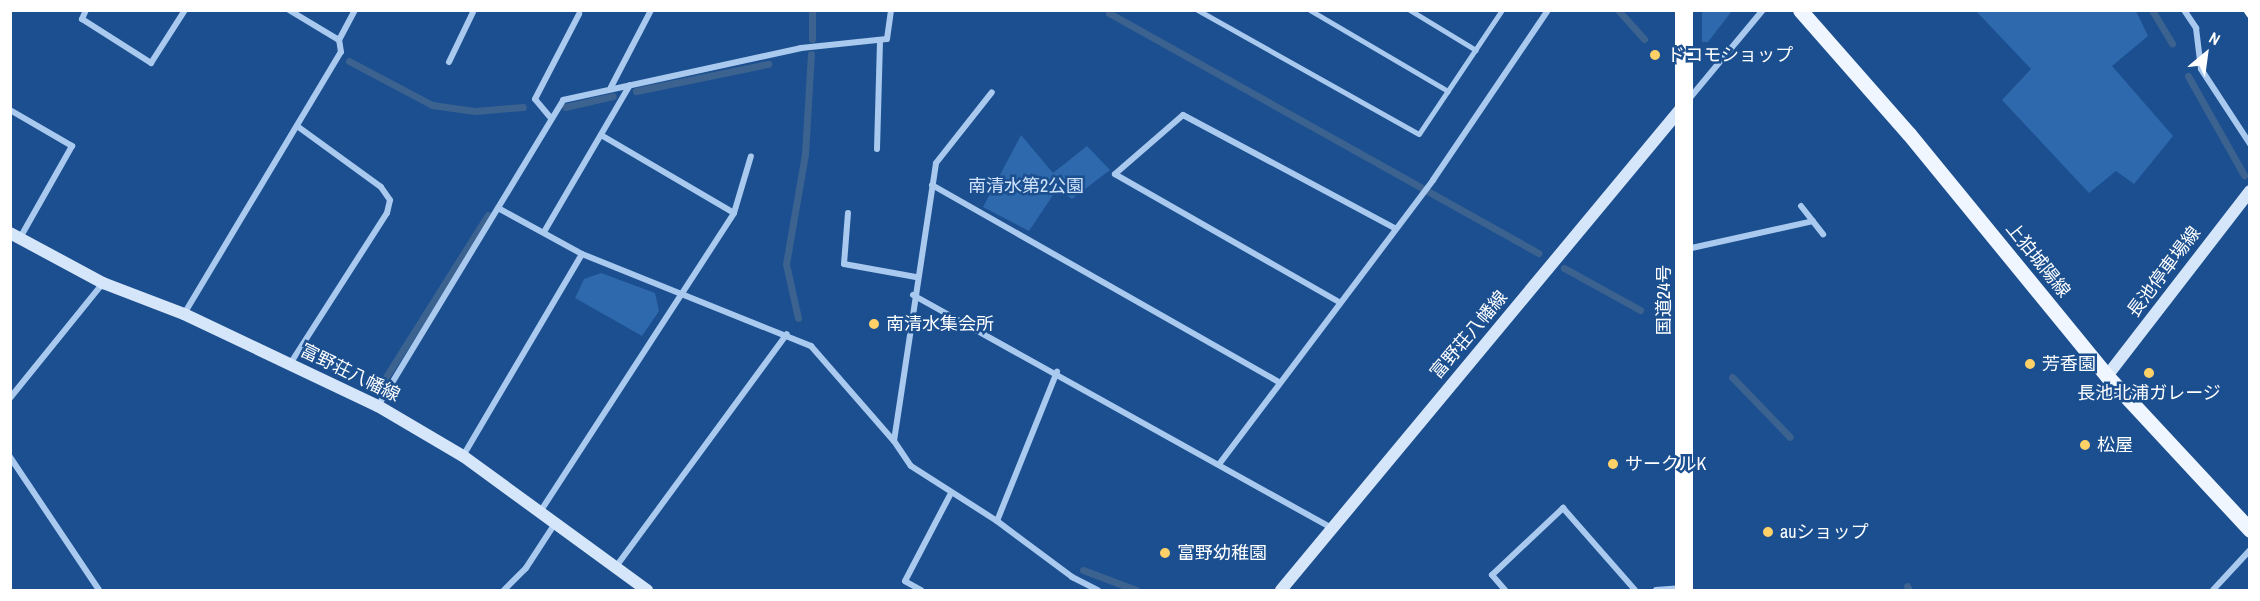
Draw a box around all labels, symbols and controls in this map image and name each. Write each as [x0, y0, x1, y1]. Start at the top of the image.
north arrow [2176, 24, 2236, 84]
text: N [2205, 26, 2224, 50]
place label: ドコモショップ [1667, 44, 1793, 66]
marker: ドコモショップ [1648, 48, 1662, 62]
park label: 南清水第2公園 [968, 175, 1084, 197]
street label: 上狛城陽線 [2001, 218, 2075, 302]
street label: 長池停車場線 [2123, 222, 2205, 322]
street label: 国道24号 [1653, 265, 1675, 335]
street label: 富野荘八幡線 [1426, 287, 1512, 383]
place label: 南清水集会所 [886, 313, 994, 335]
marker: 南清水集会所 [867, 317, 881, 331]
street label: 富野荘八幡線 [297, 340, 403, 406]
place label: 芳香園 [2042, 353, 2096, 375]
marker: 芳香園 [2023, 357, 2037, 371]
marker: 長池北浦ガレージ [2142, 366, 2156, 380]
place label: 長池北浦ガレージ [2077, 382, 2221, 404]
place label: 松屋 [2097, 434, 2133, 456]
marker: 松屋 [2078, 438, 2092, 452]
place label: サークルK [1625, 453, 1707, 475]
marker: サークルK [1606, 457, 1620, 471]
place label: auショップ [1780, 521, 1868, 543]
marker: auショップ [1761, 525, 1775, 539]
place label: 富野幼稚園 [1177, 542, 1267, 564]
marker: 富野幼稚園 [1158, 546, 1172, 560]

